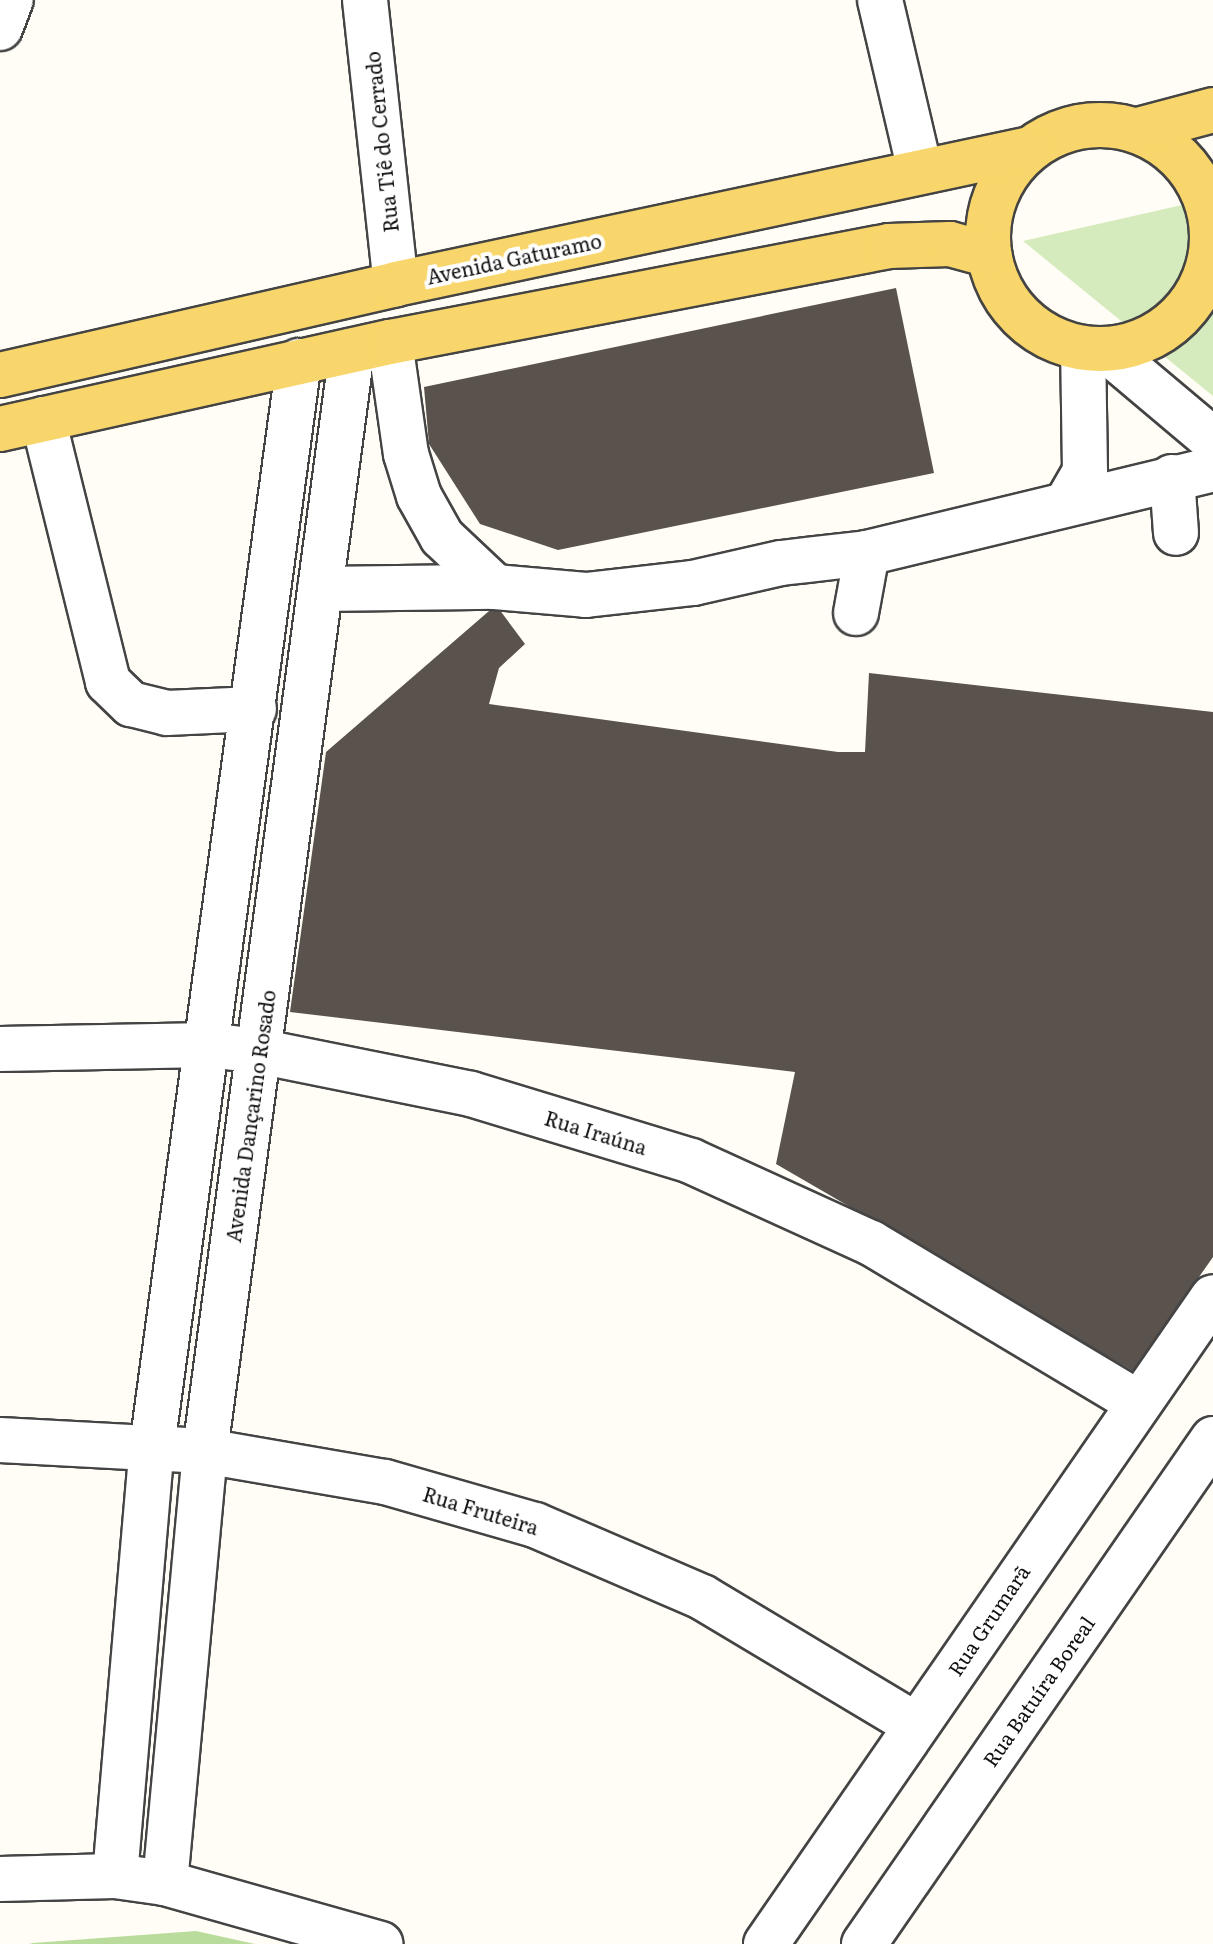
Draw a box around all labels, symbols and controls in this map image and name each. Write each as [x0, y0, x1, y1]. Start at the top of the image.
street label: Rua Tiê do Cerrado [360, 50, 402, 234]
street label: Avenida Gaturamo [424, 228, 604, 288]
street label: Avenida Dançarino Rosado [220, 988, 280, 1244]
street label: Rua Iraúna [542, 1105, 650, 1159]
street label: Rua Fruteira [420, 1481, 542, 1539]
street label: Rua Grumarã [942, 1560, 1034, 1680]
street label: Rua Batuíra Boreal [977, 1611, 1099, 1771]

